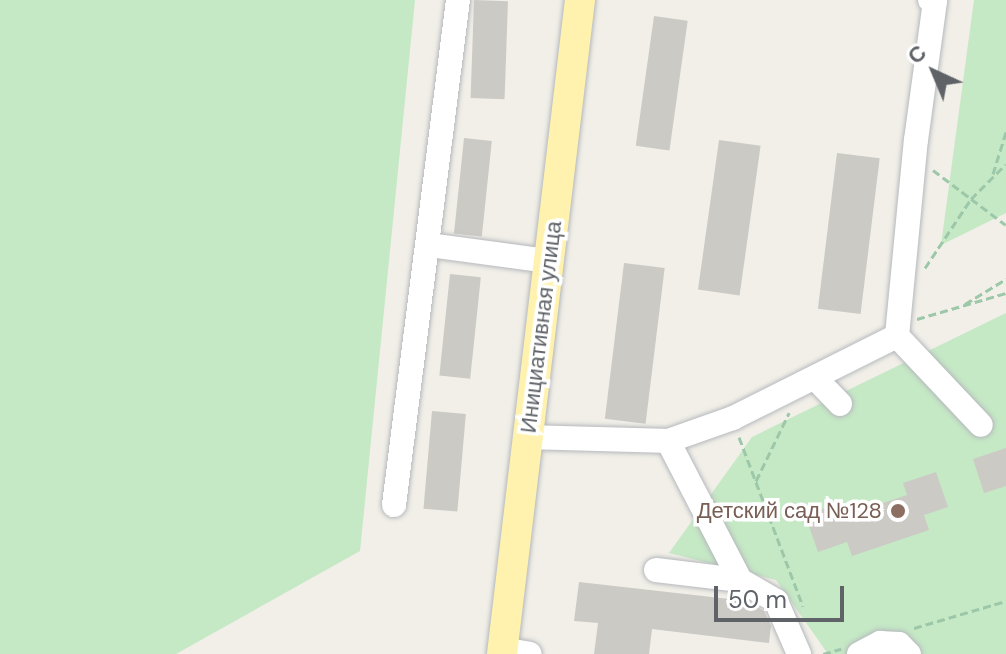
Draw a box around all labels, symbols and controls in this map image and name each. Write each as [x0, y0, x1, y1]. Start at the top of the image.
north arrow [894, 32, 974, 112]
text: С [901, 38, 933, 70]
street label: Инициативная улица [515, 219, 567, 435]
place label: Детский сад №128 [697, 498, 882, 524]
marker: Детский сад №128 [889, 502, 907, 520]
scale bar [718, 570, 848, 620]
text: 50 m [728, 584, 787, 615]

